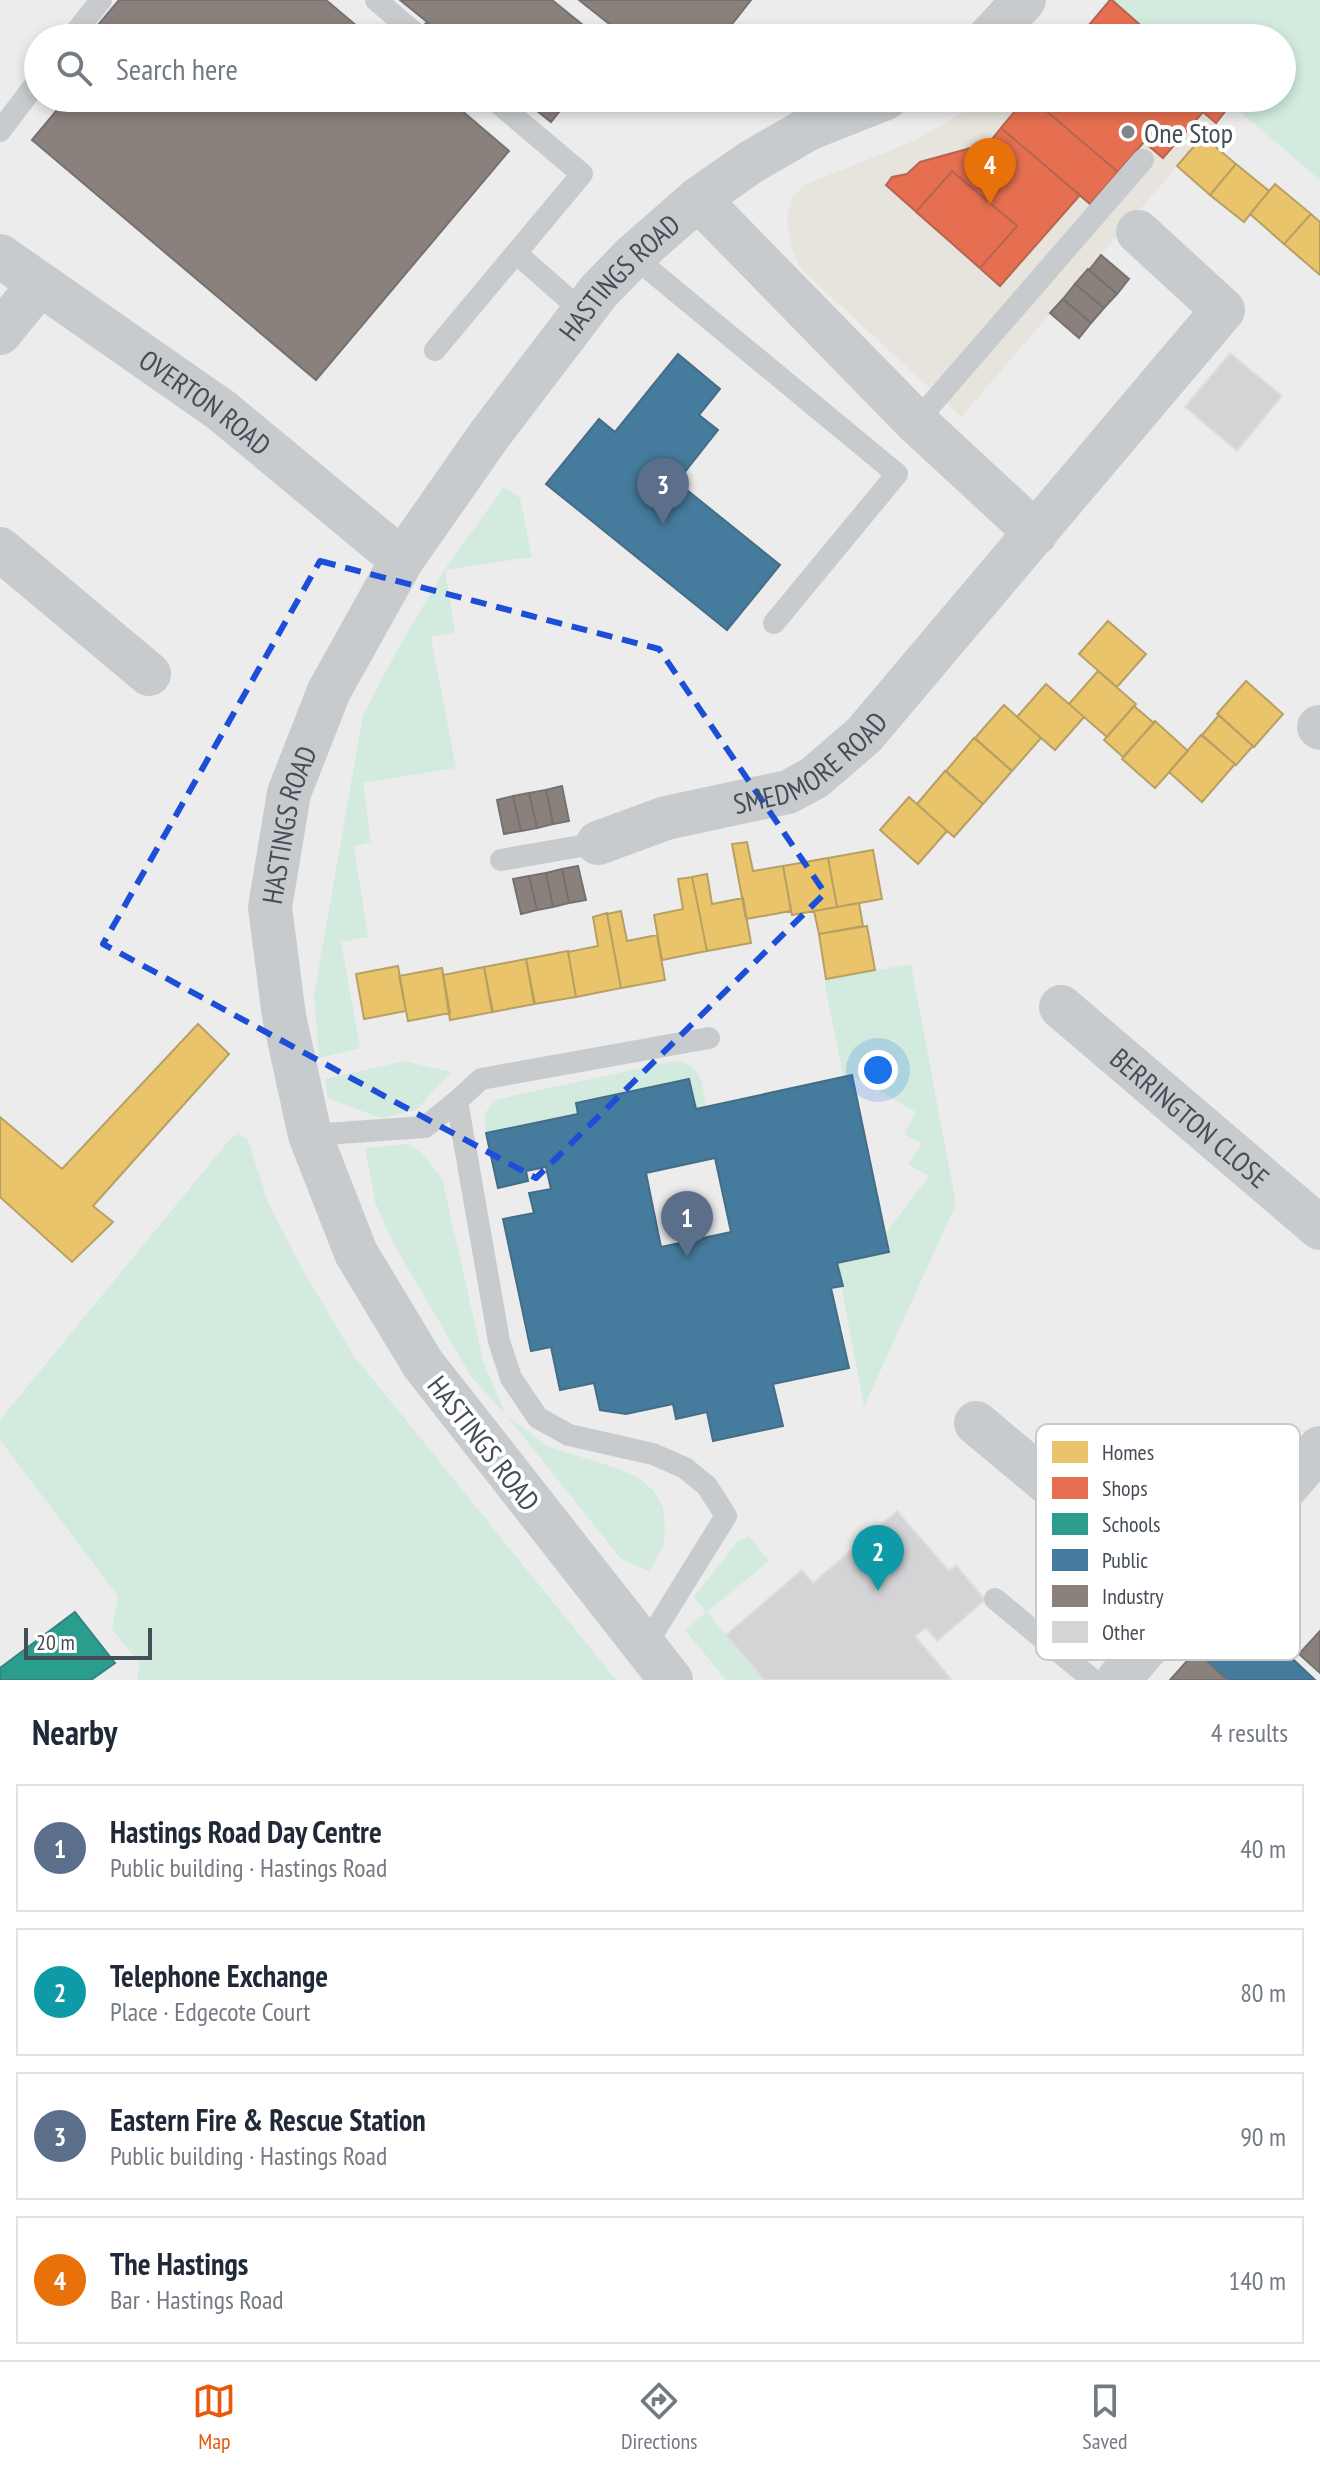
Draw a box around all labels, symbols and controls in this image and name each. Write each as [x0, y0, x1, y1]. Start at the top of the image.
search box [24, 24, 1296, 112]
icon: search [52, 46, 96, 90]
text: Search here [116, 49, 238, 88]
place label: One Stop [1144, 114, 1233, 151]
marker: One Stop [1119, 123, 1137, 141]
pin: 4 [964, 138, 1016, 204]
street label: HASTINGS ROAD [550, 205, 687, 348]
street label: OVERTON ROAD [133, 341, 279, 463]
pin: 3 [637, 458, 689, 524]
street label: SMEDMORE ROAD [730, 703, 895, 822]
street label: HASTINGS ROAD [252, 740, 324, 907]
street label: BERRINGTON CLOSE [1103, 1039, 1277, 1196]
your location [858, 1050, 898, 1090]
pin: 1 [661, 1191, 713, 1257]
street label: HASTINGS ROAD [420, 1368, 548, 1518]
legend [1036, 1424, 1300, 1660]
text: Homes [1102, 1438, 1154, 1466]
text: Shops [1102, 1474, 1148, 1502]
text: Schools [1102, 1510, 1161, 1538]
pin: 2 [852, 1525, 904, 1591]
text: Public [1102, 1546, 1148, 1574]
text: Industry [1102, 1582, 1164, 1610]
text: Other [1102, 1618, 1145, 1646]
scale bar [24, 1624, 152, 1660]
text: 20 m [36, 1628, 75, 1656]
text: Nearby [32, 1710, 117, 1754]
text: 4 results [1211, 1716, 1288, 1749]
text: Hastings Road Day Centre [110, 1812, 382, 1851]
text: 1 [54, 1832, 66, 1865]
text: 40 m [1240, 1832, 1286, 1865]
text: Public building · Hastings Road [110, 1851, 387, 1884]
text: Telephone Exchange [110, 1956, 328, 1995]
text: 2 [54, 1976, 66, 2009]
text: 80 m [1240, 1976, 1286, 2009]
text: Place · Edgecote Court [110, 1995, 310, 2028]
text: Eastern Fire & Rescue Station [110, 2100, 426, 2139]
text: 3 [54, 2120, 66, 2153]
text: 90 m [1240, 2120, 1286, 2153]
text: Public building · Hastings Road [110, 2139, 387, 2172]
text: The Hastings [110, 2244, 248, 2283]
text: 4 [54, 2264, 66, 2297]
text: 140 m [1228, 2264, 1286, 2297]
text: Bar · Hastings Road [110, 2283, 284, 2316]
tab: Map [192, 2379, 236, 2455]
tab: Directions [621, 2379, 698, 2455]
tab: Saved [1082, 2379, 1128, 2455]

